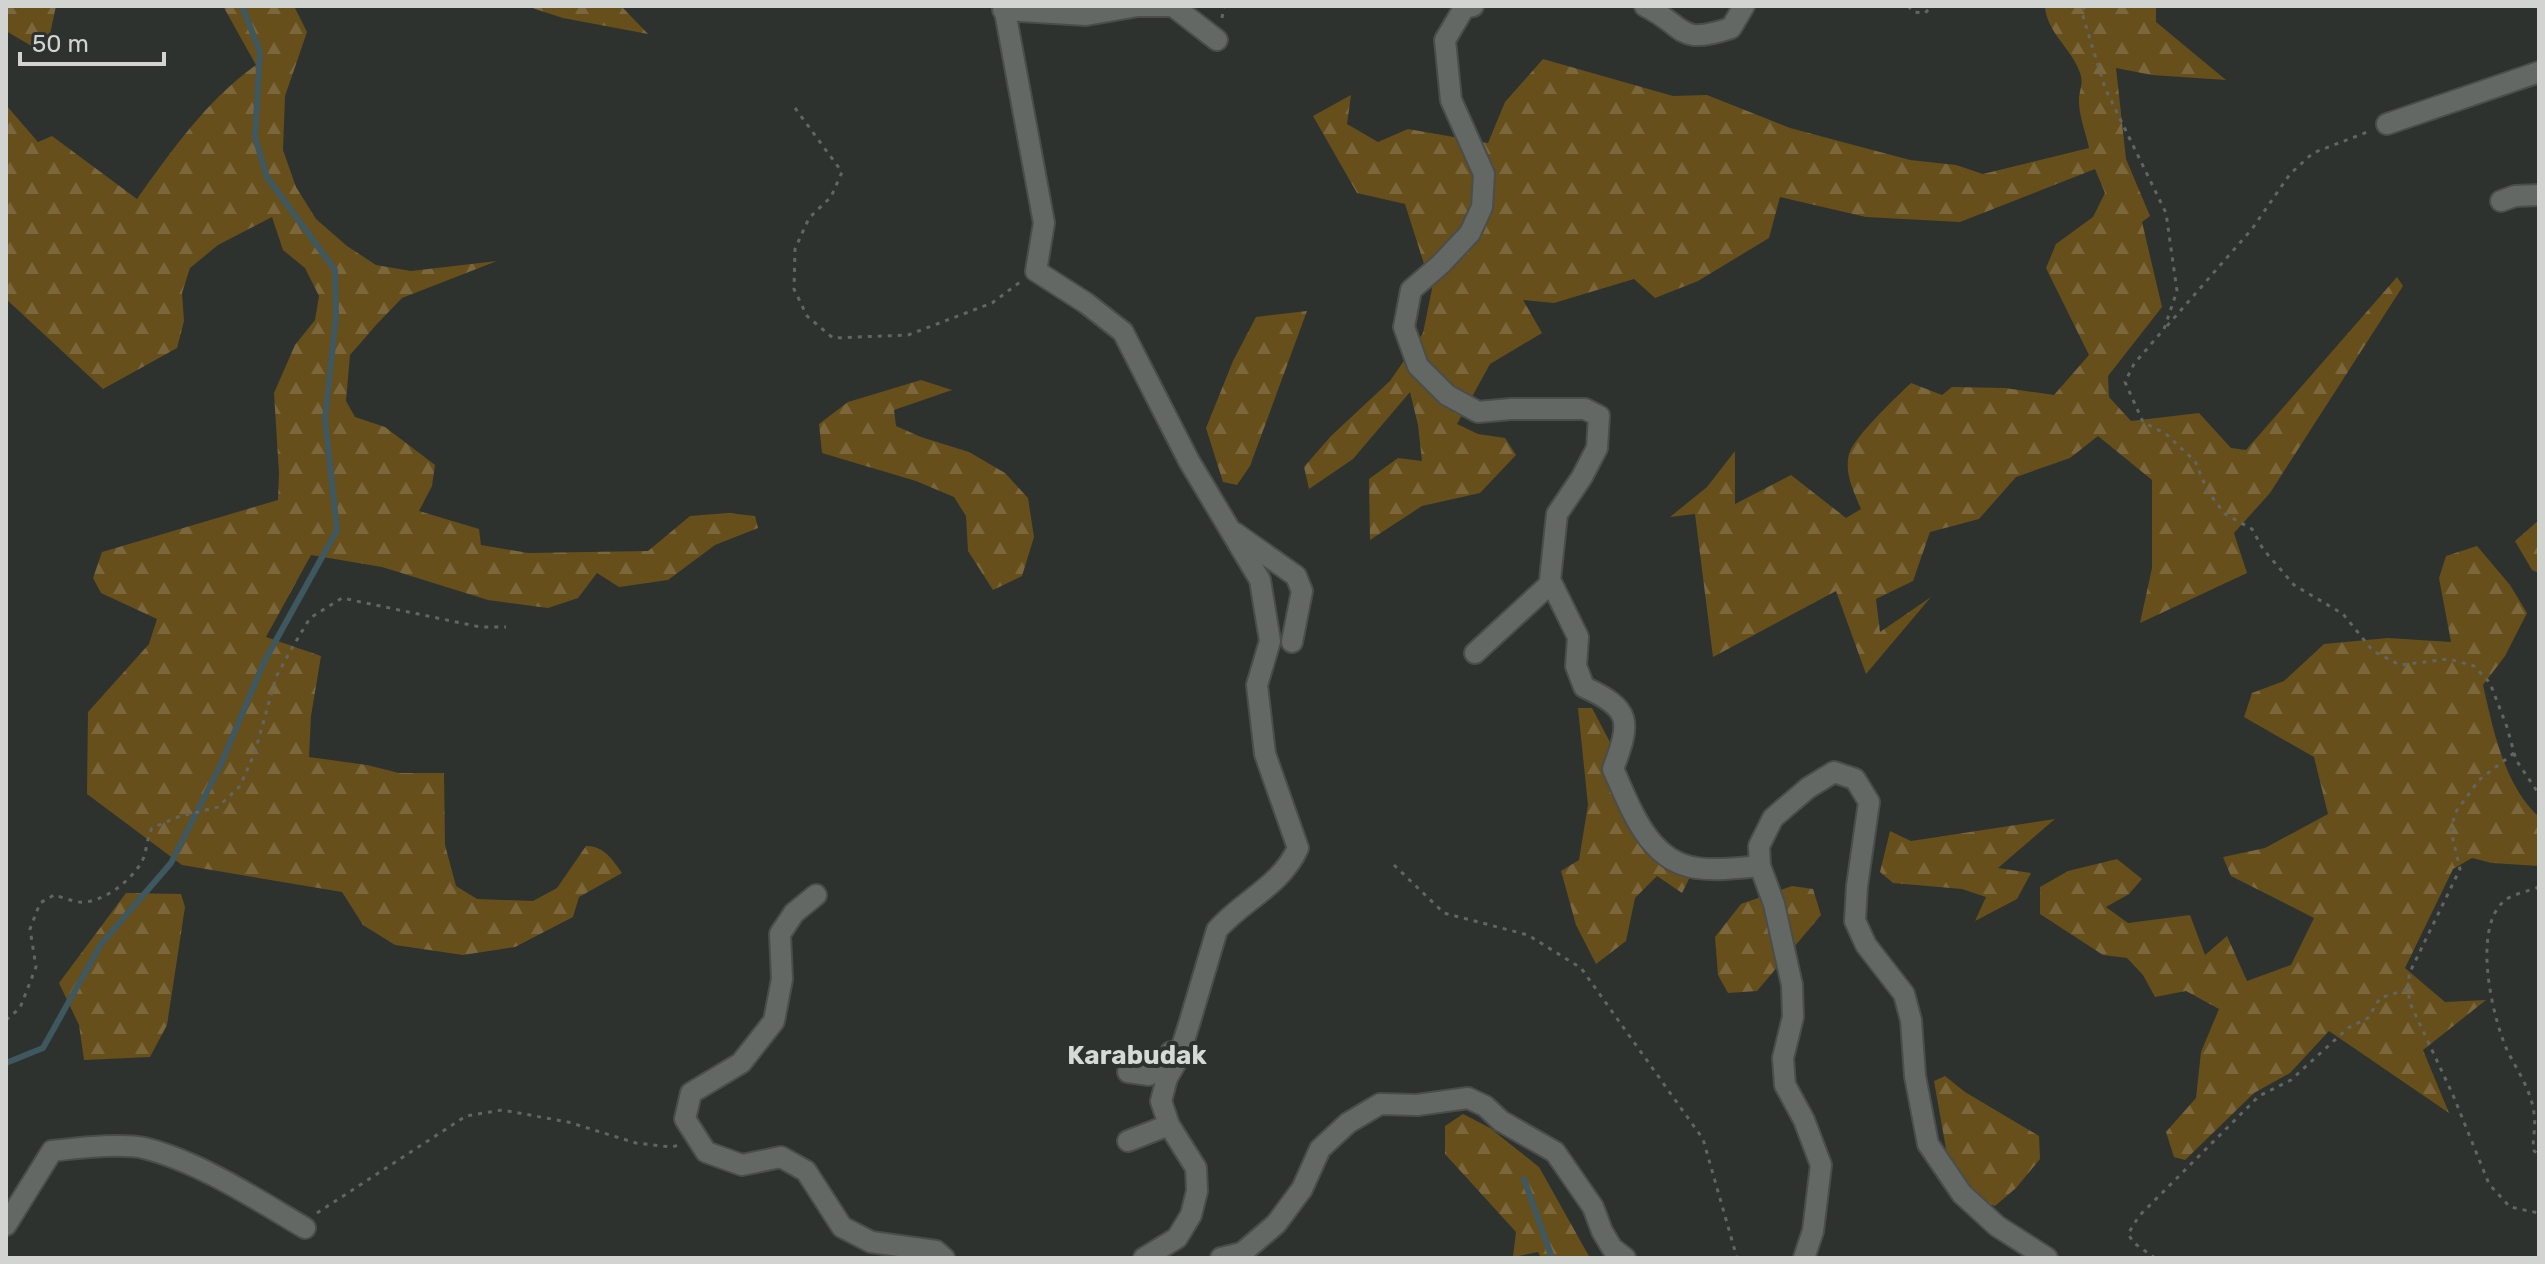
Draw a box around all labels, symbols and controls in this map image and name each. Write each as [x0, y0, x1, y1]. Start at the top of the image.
scale bar [20, 16, 164, 66]
text: 50 m [32, 30, 89, 58]
district label: Karabudak [1067, 1040, 1207, 1071]

